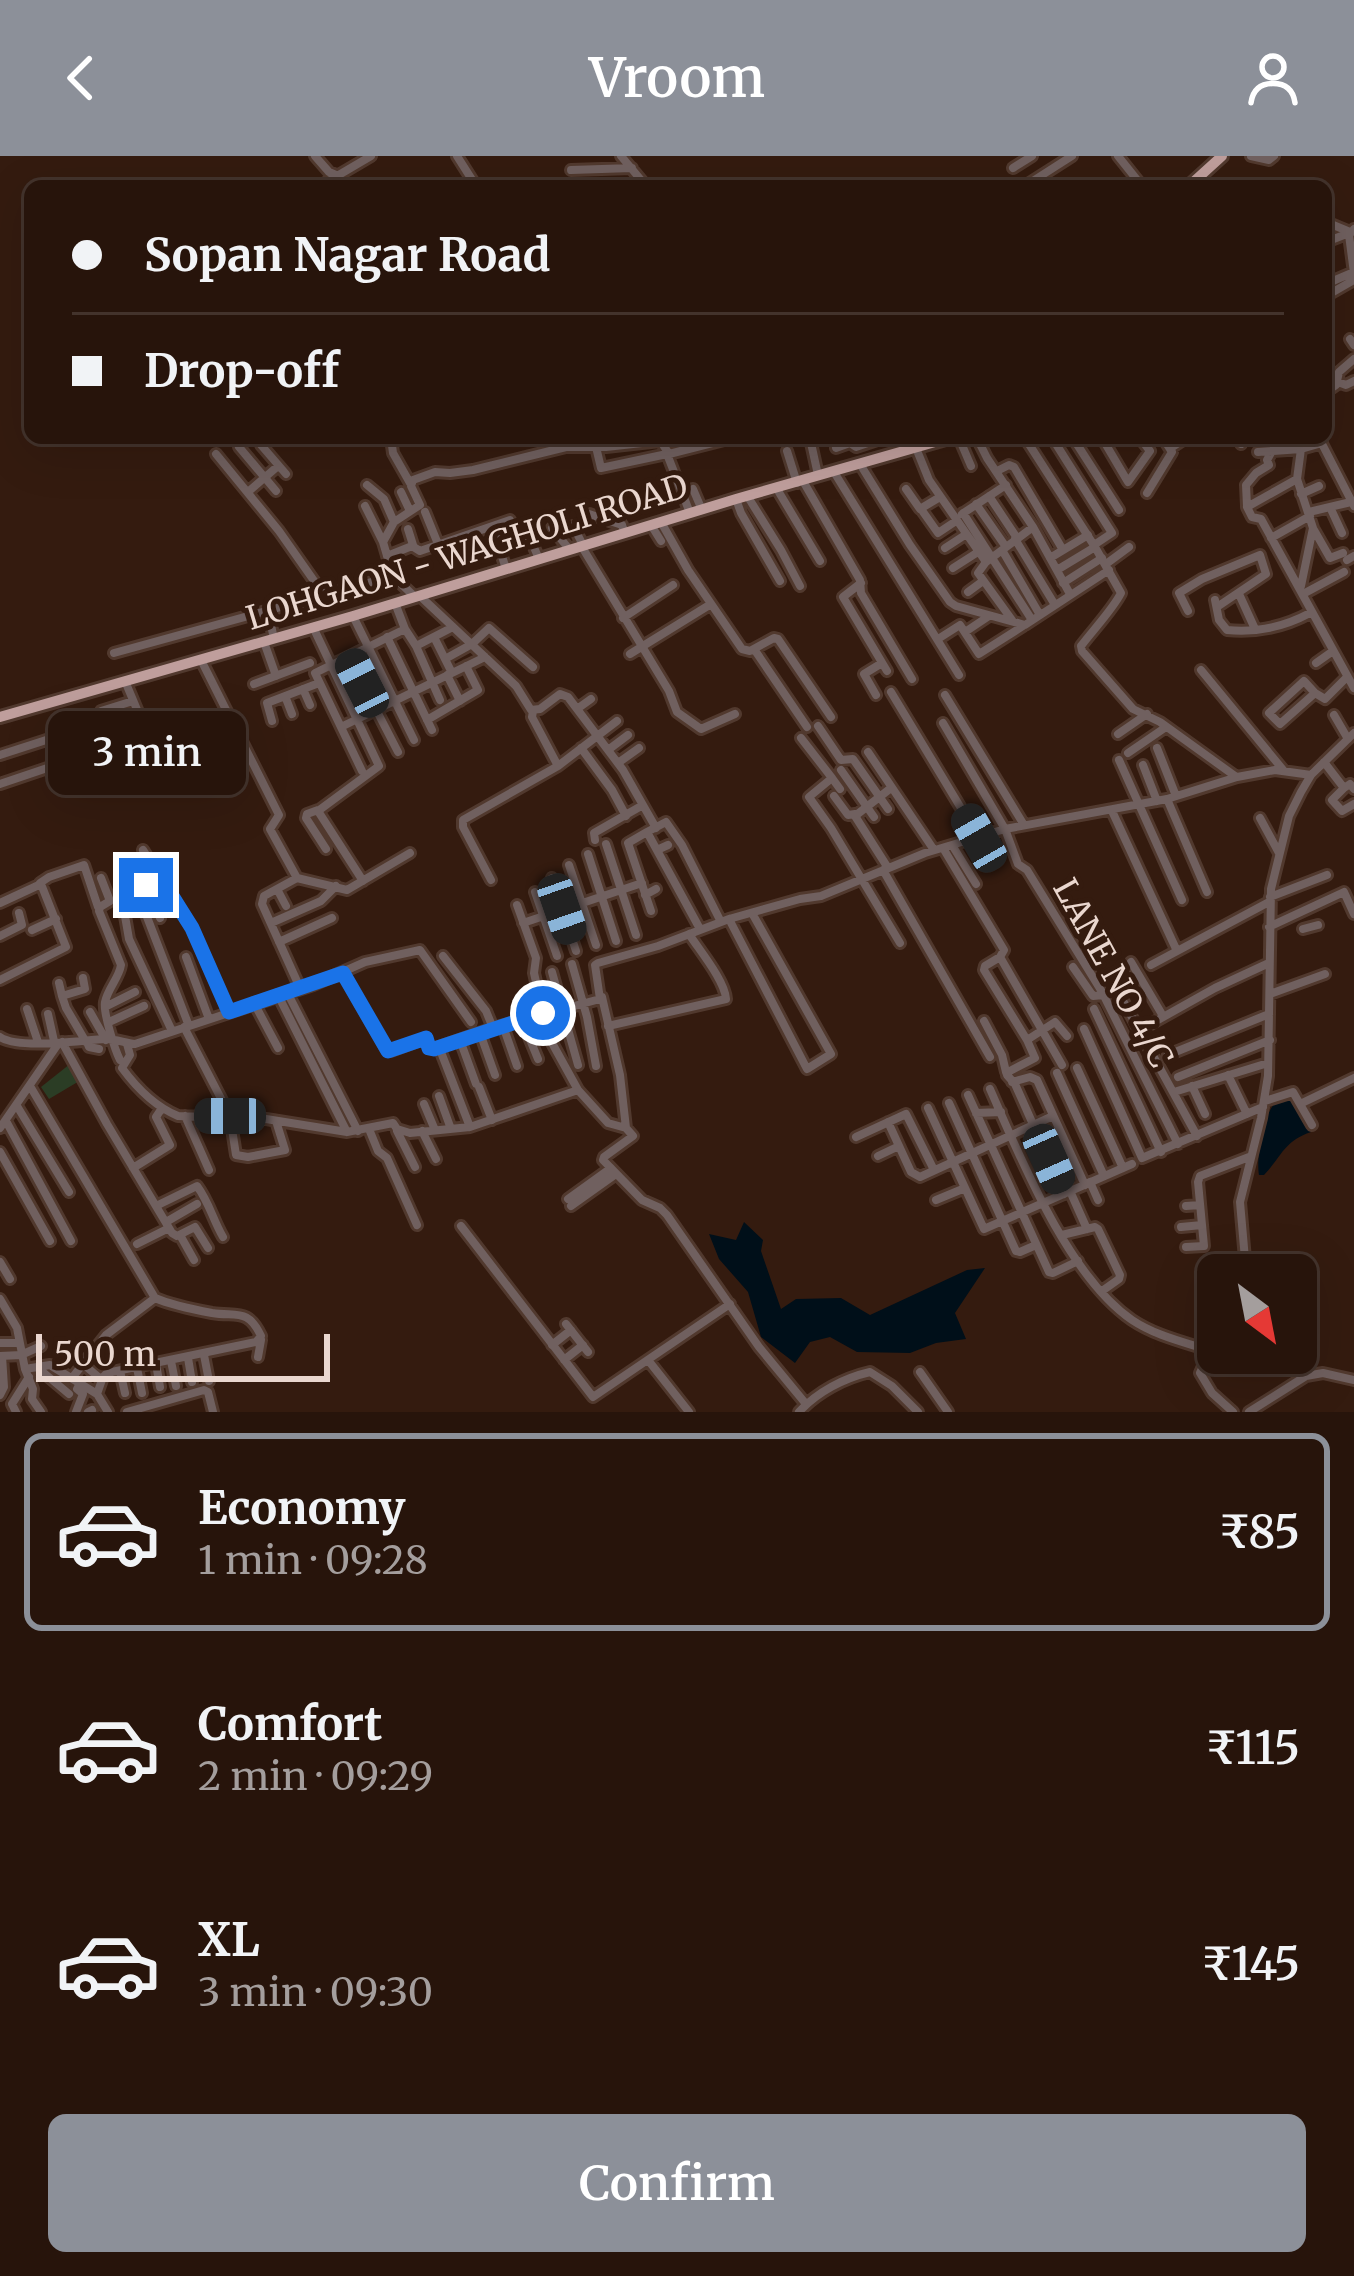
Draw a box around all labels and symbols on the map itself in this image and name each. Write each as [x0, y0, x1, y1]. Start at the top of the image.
street label: LOHGAON - WAGHOLI ROAD [241, 465, 693, 639]
car [330, 643, 394, 723]
callout: 3 min [47, 711, 245, 795]
car [945, 798, 1013, 878]
route end [119, 858, 173, 912]
car [533, 869, 591, 949]
street label: LANE NO 4/C [1044, 872, 1182, 1074]
route start [516, 986, 570, 1040]
car [194, 1098, 266, 1134]
car [1018, 1119, 1080, 1199]
north arrow [1197, 1254, 1317, 1374]
scale bar [36, 1328, 330, 1381]

